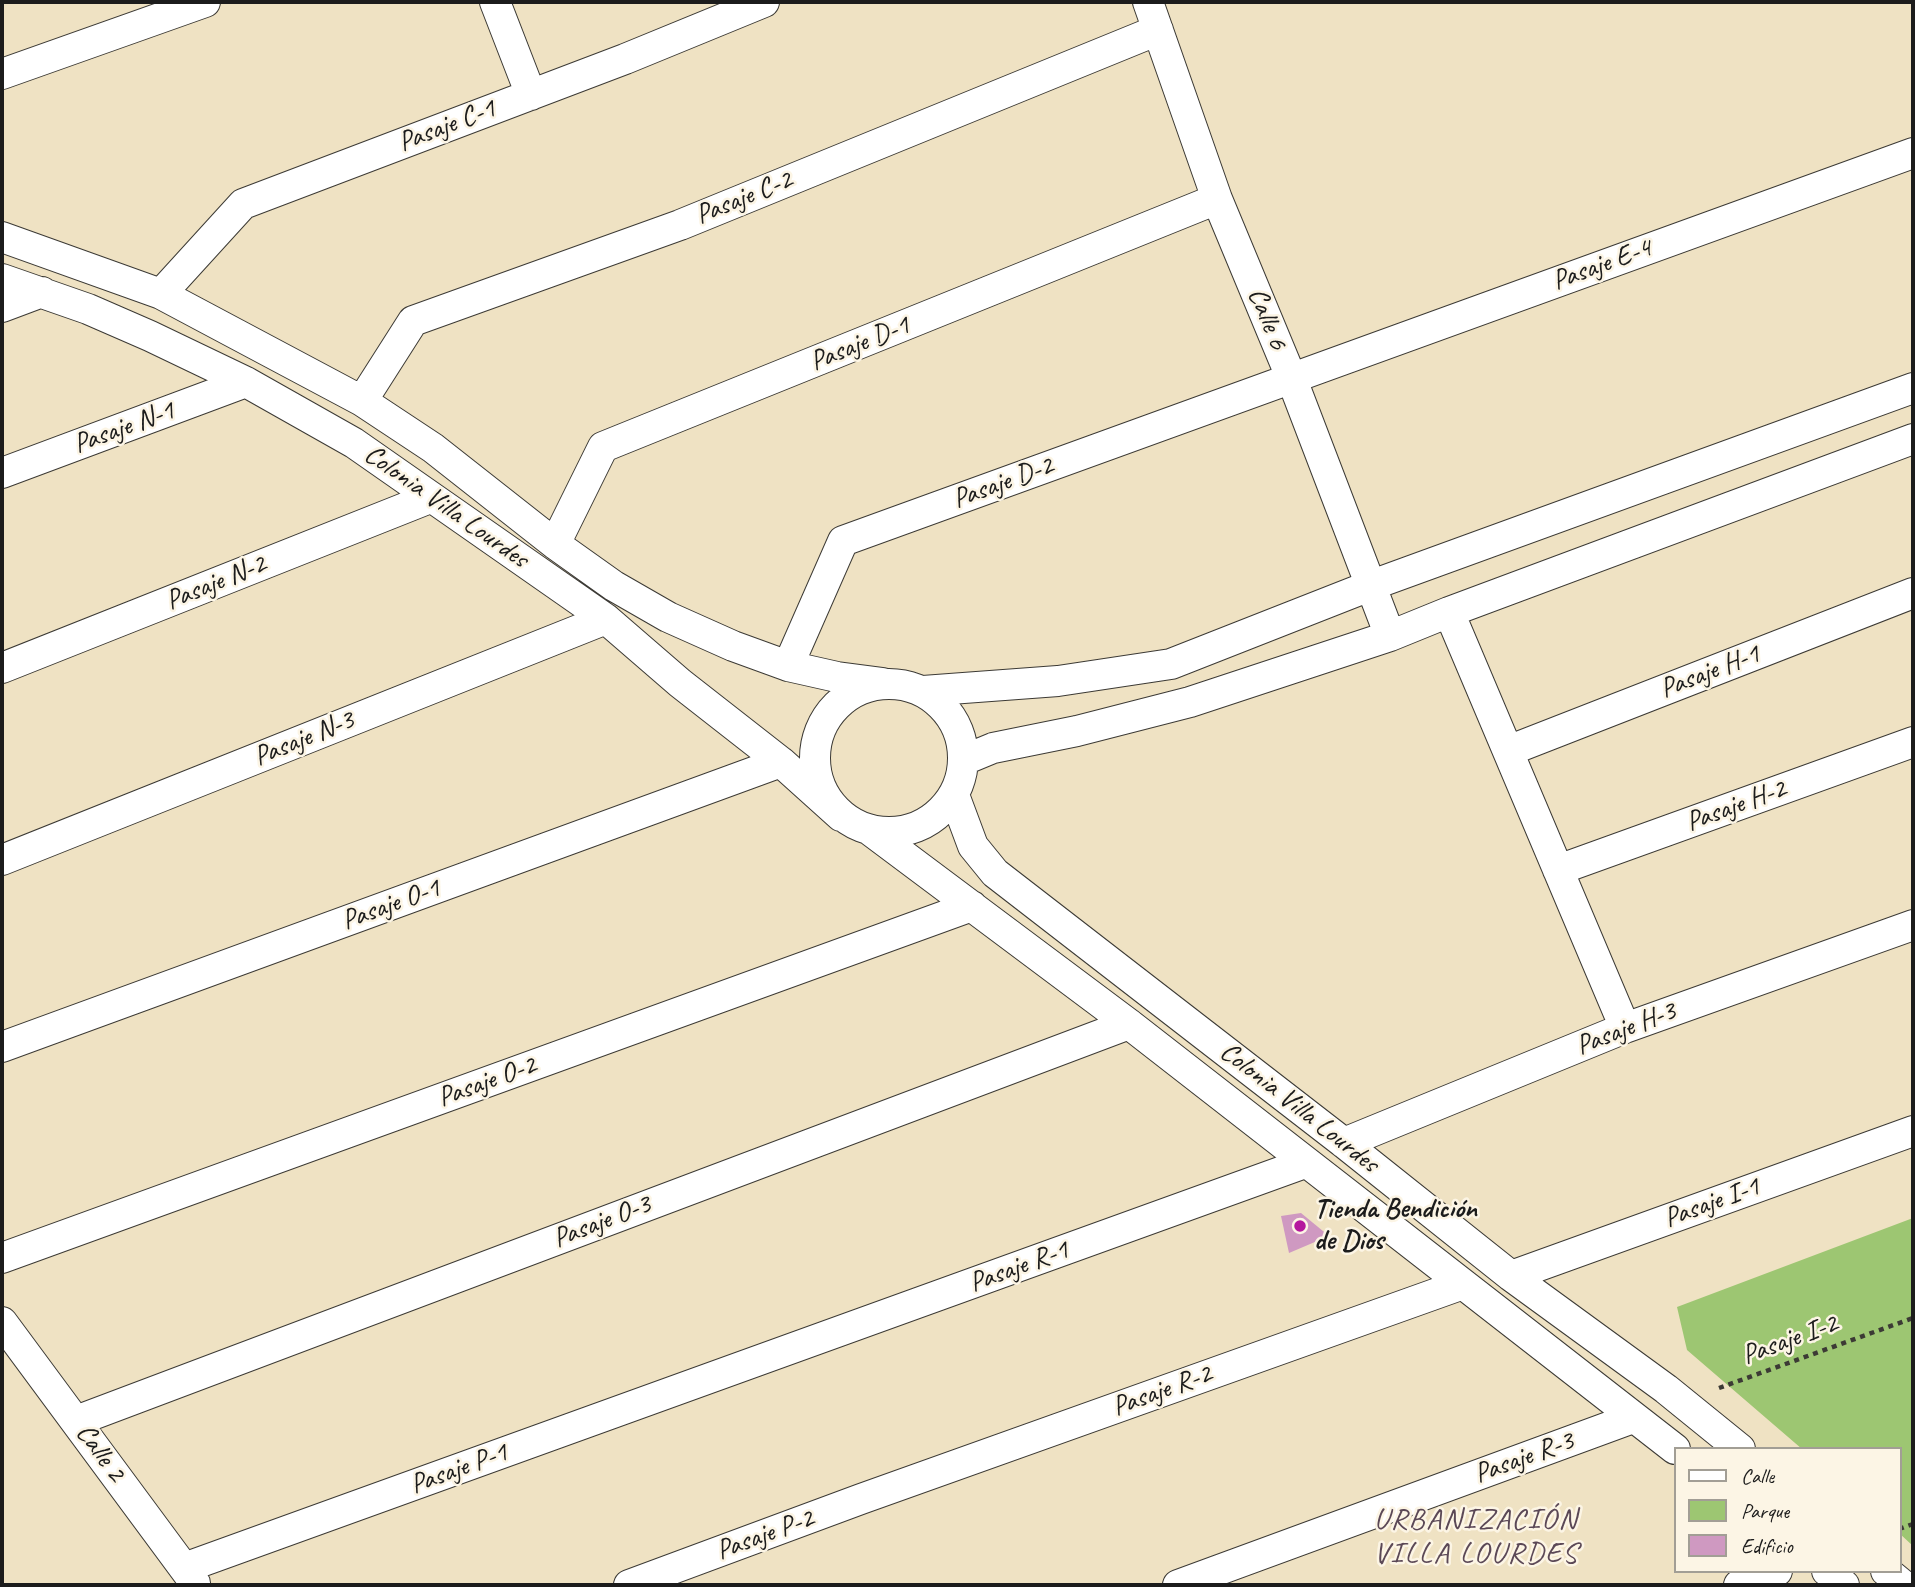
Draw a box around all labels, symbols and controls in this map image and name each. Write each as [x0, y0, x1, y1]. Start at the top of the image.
street label: Pasaje C-1 [394, 92, 500, 160]
street label: Pasaje C-2 [691, 163, 797, 233]
street label: Pasaje E-4 [1548, 232, 1656, 298]
street label: Calle 6 [1240, 283, 1294, 355]
street label: Pasaje D-1 [805, 309, 915, 379]
street label: Pasaje N-1 [69, 394, 179, 462]
street label: Colonia Villa Lourdes [357, 438, 535, 576]
street label: Pasaje D-2 [948, 449, 1058, 517]
street label: Pasaje N-2 [161, 548, 271, 618]
street label: Pasaje H-1 [1655, 638, 1765, 706]
street label: Pasaje N-3 [249, 704, 359, 774]
street label: Pasaje H-2 [1681, 772, 1791, 840]
street label: Pasaje O-1 [337, 872, 445, 938]
street label: Pasaje H-3 [1571, 995, 1681, 1063]
street label: Colonia Villa Lourdes [1213, 1035, 1385, 1181]
street label: Pasaje O-2 [433, 1049, 541, 1115]
street label: Pasaje I-1 [1660, 1170, 1764, 1236]
street label: Pasaje O-3 [548, 1188, 656, 1256]
place label: Tienda Bendición de Dios [1314, 1193, 1477, 1259]
marker: Tienda Bendición de Dios [1292, 1218, 1308, 1234]
street label: Pasaje R-1 [965, 1234, 1073, 1300]
street label: Pasaje I-2 [1738, 1307, 1842, 1373]
street label: Pasaje R-2 [1108, 1358, 1216, 1424]
street label: Calle 2 [68, 1417, 132, 1489]
street label: Pasaje R-3 [1470, 1425, 1578, 1491]
street label: Pasaje P-1 [406, 1436, 512, 1502]
legend [1674, 1447, 1901, 1573]
text: Calle [1741, 1463, 1774, 1489]
text: Parque [1741, 1498, 1789, 1524]
street label: Pasaje P-2 [712, 1502, 818, 1568]
district label: URBANIZACIÓN VILLA LOURDES [1376, 1502, 1576, 1572]
text: Edificio [1741, 1533, 1793, 1559]

